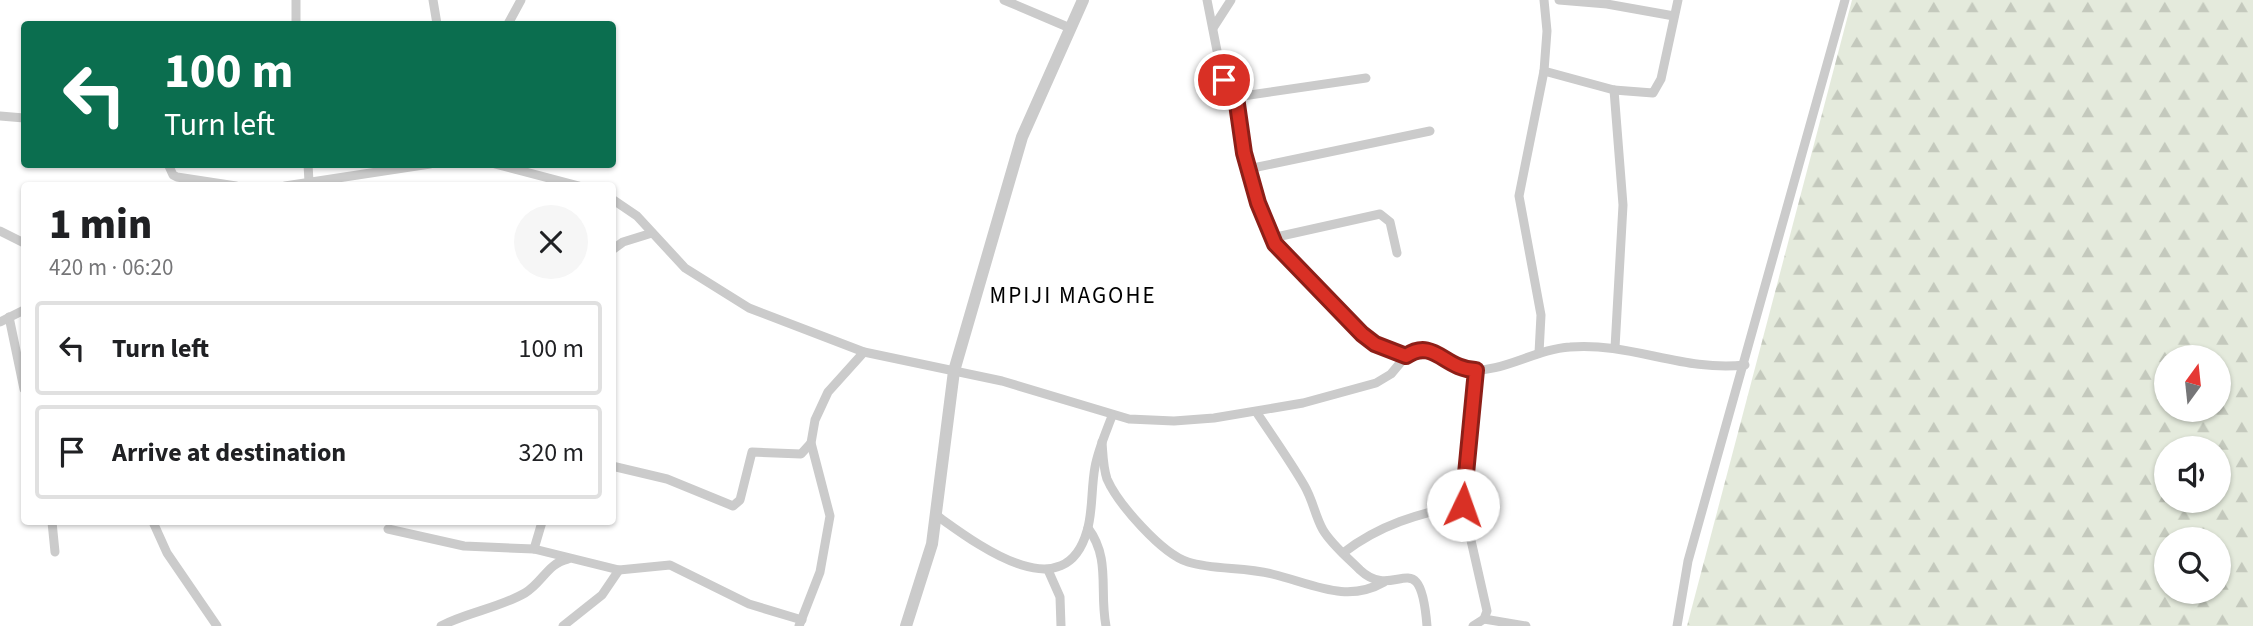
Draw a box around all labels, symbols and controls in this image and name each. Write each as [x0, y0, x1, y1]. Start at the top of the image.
text: 100 m [164, 37, 293, 107]
icon: left [49, 49, 140, 140]
pin [1194, 50, 1254, 110]
icon: arrive [1205, 61, 1243, 99]
text: Turn left [164, 102, 275, 148]
text: 1 min [49, 195, 152, 255]
button: close [514, 205, 588, 279]
text: 420 m · 06:20 [49, 251, 173, 284]
district label: MPIJI MAGOHE [989, 279, 1157, 312]
icon: left [53, 329, 91, 367]
text: Turn left [112, 330, 209, 367]
text: 100 m [518, 330, 584, 367]
north arrow [2154, 345, 2231, 422]
map controls [2154, 345, 2231, 604]
icon: arrive [53, 433, 91, 471]
text: Arrive at destination [112, 434, 346, 471]
text: 320 m [518, 434, 584, 471]
button: sound [2154, 436, 2231, 513]
position arrow [1426, 468, 1500, 542]
button: search [2154, 527, 2231, 604]

